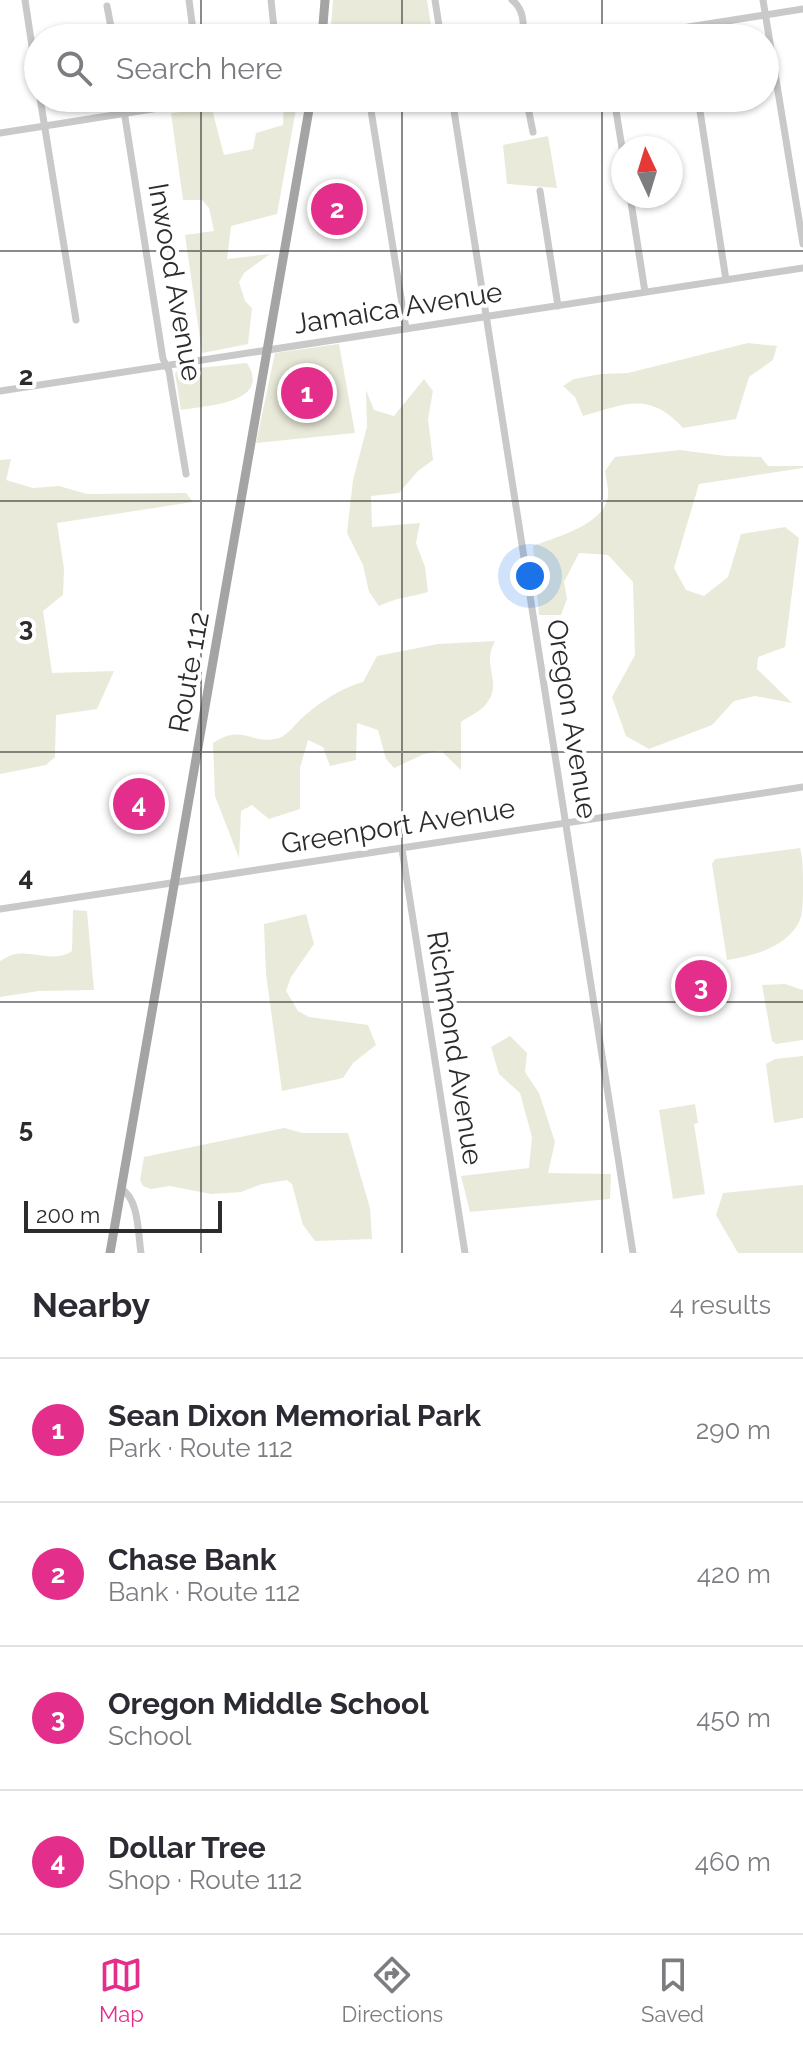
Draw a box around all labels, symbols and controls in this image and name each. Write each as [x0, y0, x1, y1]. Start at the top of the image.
search box [24, 24, 779, 112]
icon: search [52, 46, 96, 90]
text: Search here [116, 51, 283, 86]
north arrow [611, 136, 683, 208]
pin: 2 [311, 179, 363, 239]
street label: Inwood Avenue [141, 180, 209, 384]
street label: Jamaica Avenue [291, 275, 505, 341]
text: 2 [19, 361, 33, 391]
pin: 1 [281, 363, 333, 423]
your location [510, 556, 550, 596]
street label: Route 112 [162, 609, 216, 735]
text: 3 [19, 612, 33, 642]
street label: Oregon Avenue [540, 617, 604, 821]
pin: 4 [113, 774, 165, 834]
street label: Greenport Avenue [279, 791, 517, 861]
text: 4 [19, 862, 33, 892]
street label: Richmond Avenue [420, 929, 490, 1167]
pin: 3 [675, 956, 727, 1016]
text: 5 [19, 1113, 33, 1143]
scale bar [24, 1197, 222, 1233]
text: 200 m [36, 1202, 100, 1228]
text: Nearby [32, 1285, 150, 1325]
text: 4 results [670, 1290, 771, 1320]
text: Sean Dixon Memorial Park [108, 1398, 481, 1433]
text: 1 [52, 1415, 64, 1445]
text: 290 m [696, 1415, 771, 1445]
text: Park · Route 112 [108, 1433, 293, 1463]
text: Chase Bank [108, 1542, 276, 1577]
text: 2 [51, 1559, 65, 1589]
text: 420 m [697, 1559, 771, 1589]
text: Bank · Route 112 [108, 1577, 300, 1607]
text: Oregon Middle School [108, 1686, 429, 1721]
text: 3 [51, 1703, 65, 1733]
text: 450 m [696, 1703, 771, 1733]
text: School [108, 1721, 191, 1751]
text: Dollar Tree [108, 1830, 266, 1865]
text: 4 [51, 1847, 65, 1877]
text: 460 m [695, 1847, 771, 1877]
text: Shop · Route 112 [108, 1865, 302, 1895]
tab: Map [99, 1953, 144, 2027]
tab: Directions [342, 1953, 443, 2027]
tab: Saved [641, 1953, 704, 2027]

